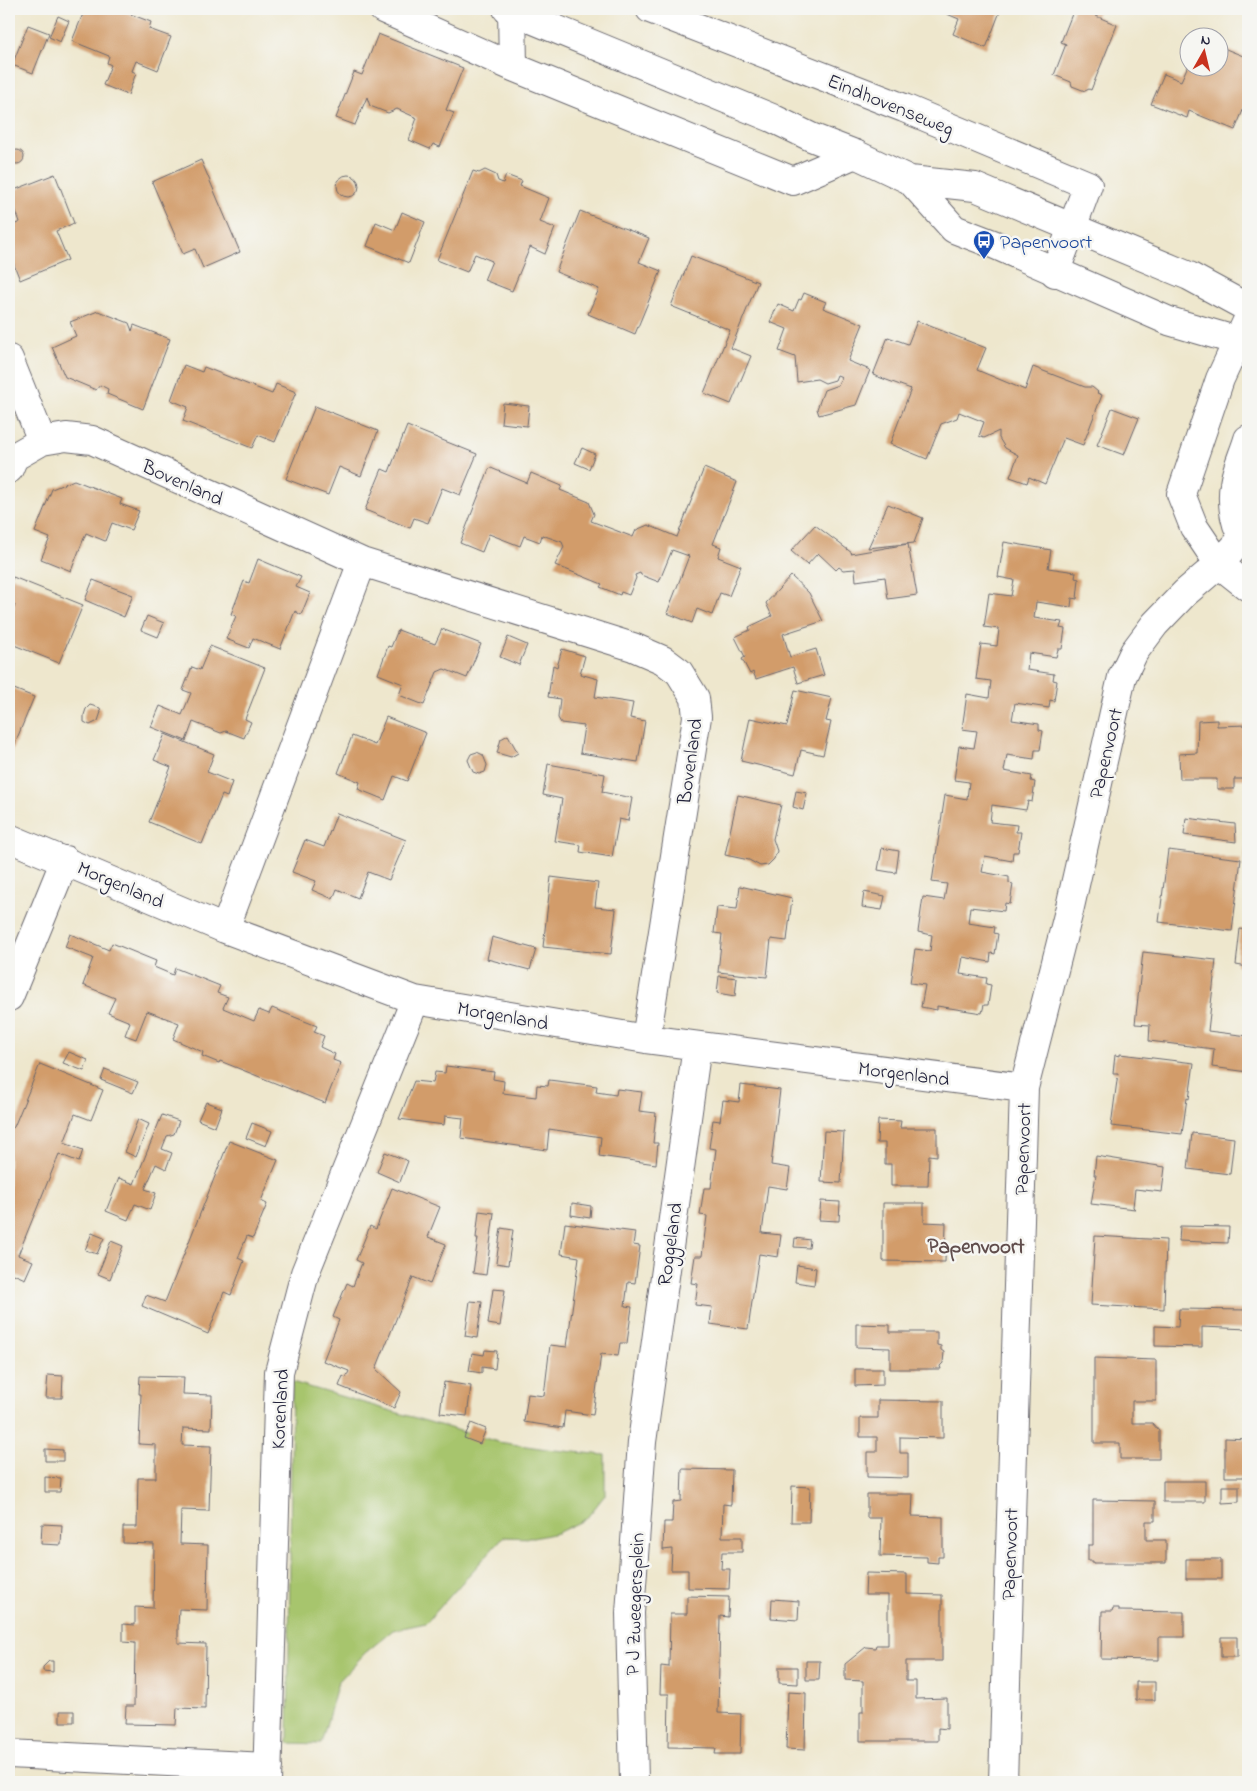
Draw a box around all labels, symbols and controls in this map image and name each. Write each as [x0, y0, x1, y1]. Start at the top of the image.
north arrow [1180, 28, 1230, 78]
text: N [1199, 30, 1212, 52]
street label: Eindhovenseweg [822, 68, 958, 146]
bus stop icon: Papenvoort [972, 229, 996, 260]
place label: Papenvoort [1000, 229, 1093, 258]
street label: Bovenland [136, 453, 227, 515]
street label: Papenvoort [1083, 705, 1132, 802]
street label: Bovenland [671, 717, 712, 807]
street label: Morgenland [72, 855, 168, 919]
street label: Morgenland [455, 995, 550, 1041]
street label: Morgenland [856, 1055, 951, 1096]
street label: Papenvoort [1008, 1102, 1041, 1196]
street label: Roggeland [651, 1201, 693, 1288]
district label: Papenvoort [928, 1233, 1025, 1263]
street label: Korenland [265, 1368, 298, 1450]
street label: Papenvoort [995, 1507, 1028, 1601]
street label: P J Zweegersplein [620, 1532, 654, 1676]

